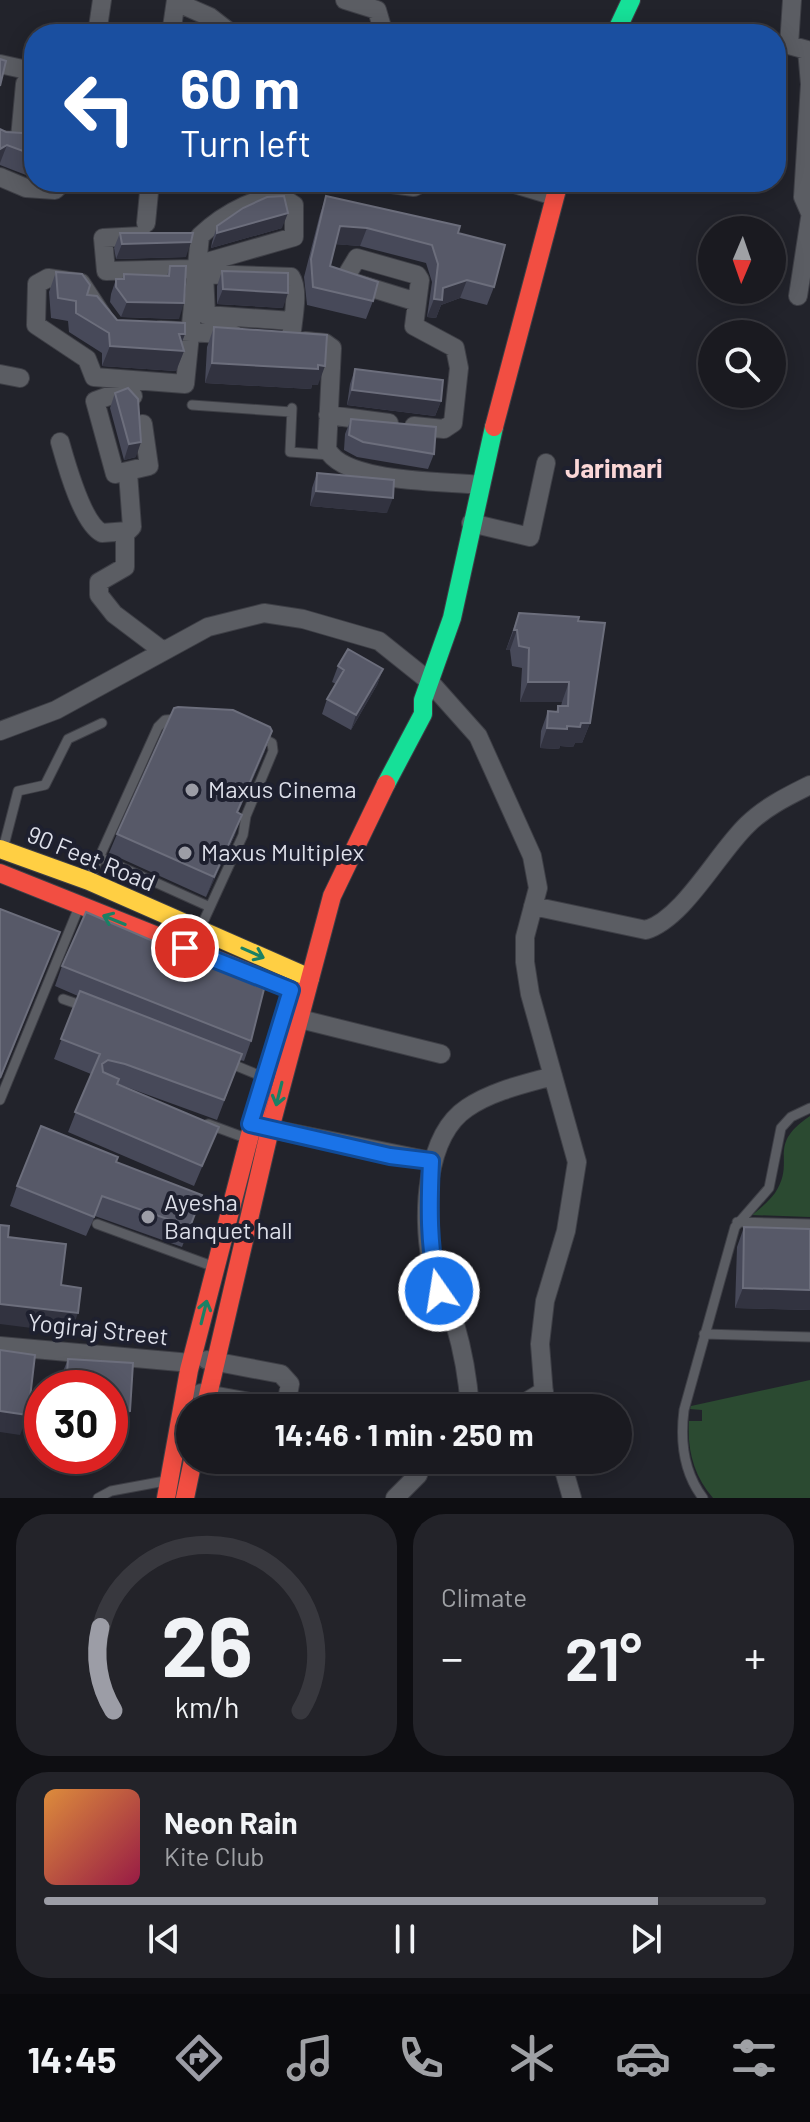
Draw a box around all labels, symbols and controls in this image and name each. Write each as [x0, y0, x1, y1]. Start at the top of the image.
text: 60 m [180, 53, 300, 120]
icon: left [48, 56, 152, 160]
text: Turn left [180, 121, 311, 164]
north arrow [698, 216, 786, 304]
map controls [698, 216, 786, 408]
button: search [698, 320, 786, 408]
district label: Jarimari [565, 452, 663, 483]
place label: Maxus Cinema [208, 774, 356, 803]
marker: Maxus Cinema [183, 781, 201, 799]
street label: 90 Feet Road [23, 819, 160, 896]
place label: Maxus Multiplex [201, 837, 364, 866]
marker: Maxus Multiplex [176, 844, 194, 862]
one-way arrow [102, 912, 127, 926]
pin [151, 914, 219, 982]
icon: arrive [163, 926, 207, 970]
one-way arrow [240, 947, 265, 962]
one-way arrow [270, 1080, 285, 1106]
place label: Ayesha Banquet hall [164, 1187, 293, 1244]
marker: Ayesha Banquet hall [139, 1208, 157, 1226]
position arrow [397, 1249, 481, 1333]
one-way arrow [197, 1300, 212, 1325]
street label: Yogiraj Street [26, 1307, 170, 1350]
speed limit sign: 30 [24, 1370, 128, 1474]
text: 14:46 · 1 min · 250 m [275, 1416, 533, 1452]
text: Climate [441, 1581, 527, 1612]
text: 26 [161, 1594, 252, 1694]
text: 21° [565, 1621, 642, 1693]
text: − [441, 1630, 463, 1683]
text: + [744, 1630, 766, 1683]
text: km/h [174, 1689, 239, 1724]
text: Neon Rain [164, 1804, 298, 1840]
text: Kite Club [164, 1840, 265, 1871]
icon: previous [142, 1917, 186, 1961]
icon: pause [383, 1917, 427, 1961]
icon: next [624, 1917, 668, 1961]
icon: directions [171, 2030, 227, 2086]
icon: music [282, 2030, 338, 2086]
icon: phone [393, 2030, 449, 2086]
icon: climate [504, 2030, 560, 2086]
icon: car [615, 2030, 671, 2086]
icon: filters [726, 2030, 782, 2086]
text: 14:45 [28, 2037, 116, 2080]

